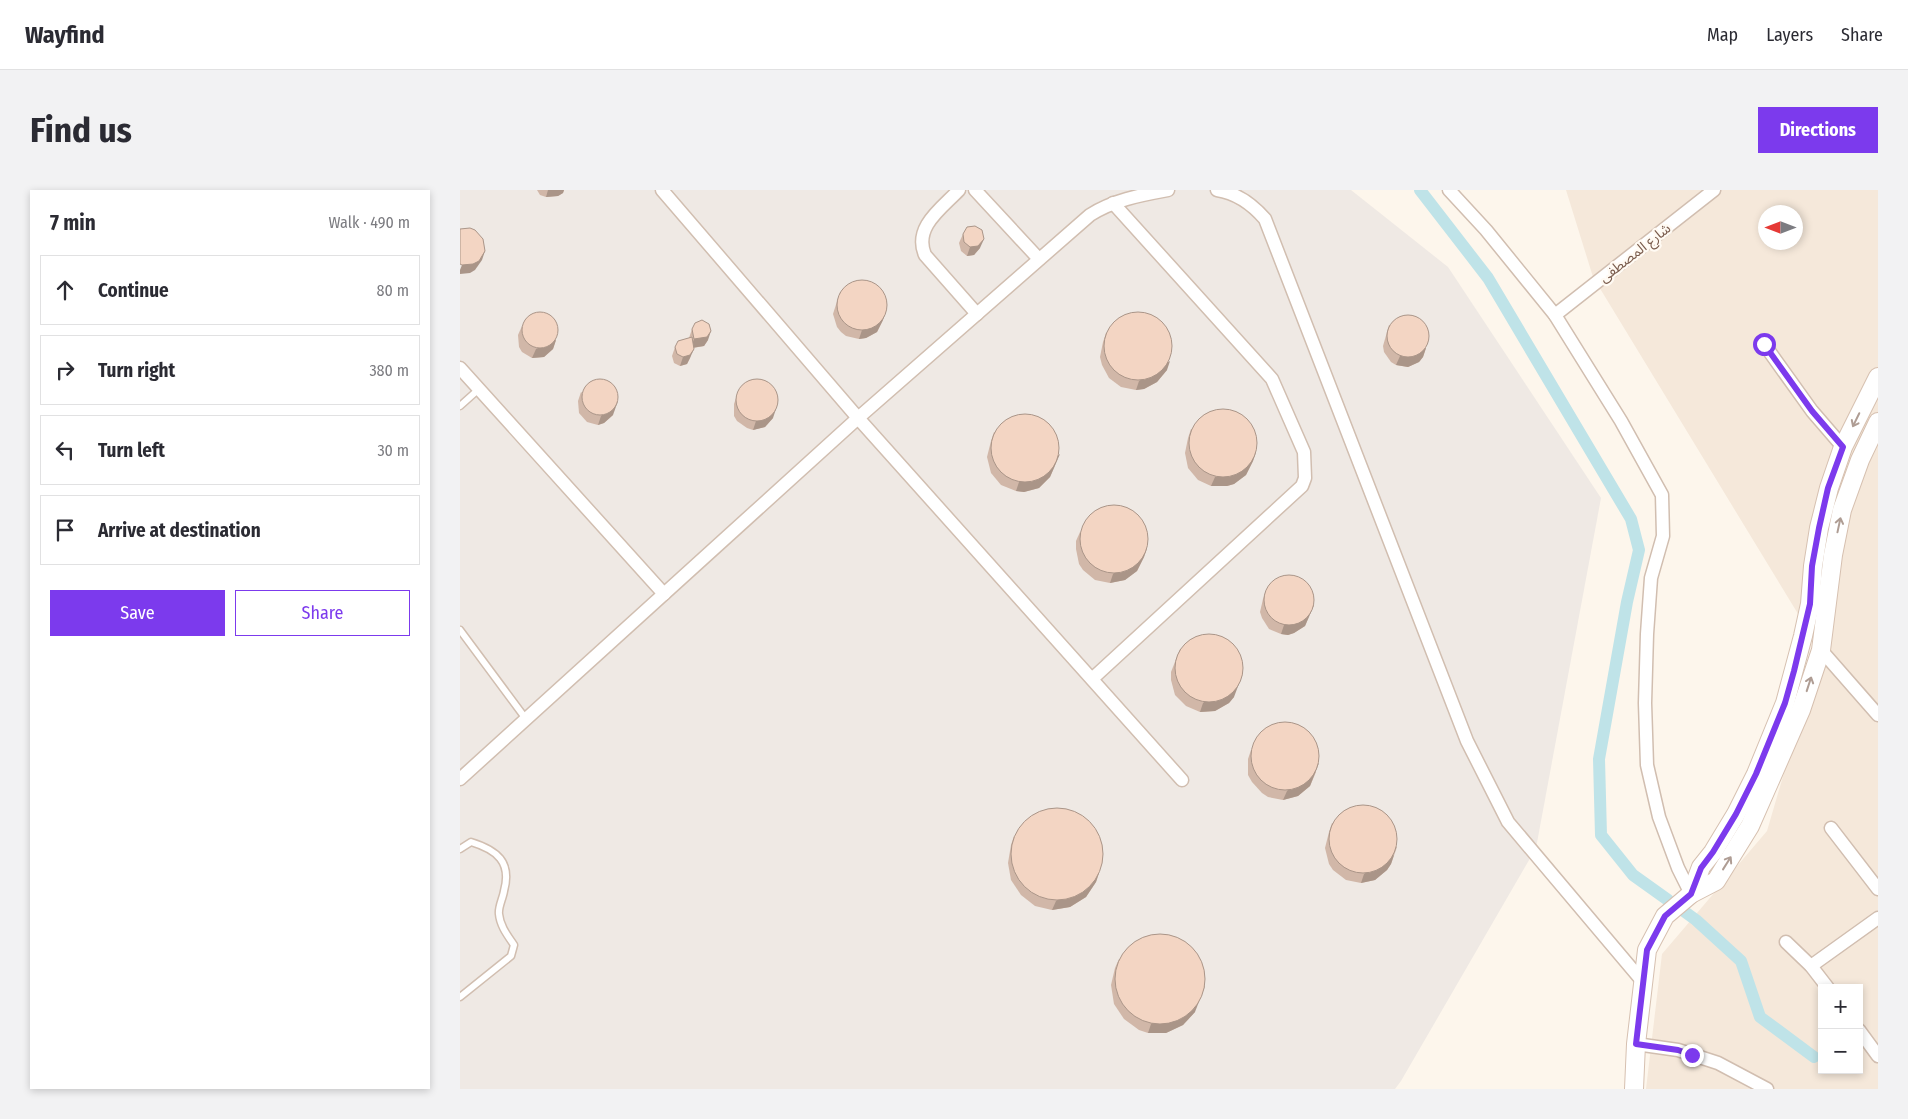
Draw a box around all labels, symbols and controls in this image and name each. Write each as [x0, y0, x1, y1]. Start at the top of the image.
text: Wayfind [25, 21, 105, 49]
text: Map [1707, 24, 1738, 46]
text: Layers [1766, 24, 1813, 46]
text: Share [1841, 24, 1883, 46]
button: Directions [1758, 107, 1878, 153]
text: Find us [30, 109, 132, 151]
north arrow [1758, 205, 1803, 250]
text: 7 min [50, 210, 96, 236]
text: Walk · 490 m [329, 213, 410, 232]
street label: شارع المصطفى [1596, 220, 1675, 288]
icon: ahead [51, 276, 79, 304]
text: Continue [98, 279, 169, 302]
text: 80 m [377, 281, 409, 300]
route start [1753, 333, 1776, 356]
icon: right [51, 356, 79, 384]
text: Turn right [98, 359, 175, 382]
text: 380 m [369, 361, 409, 380]
one-way arrow [1851, 413, 1861, 428]
icon: left [51, 436, 79, 464]
text: Turn left [98, 439, 165, 462]
text: 30 m [377, 441, 409, 460]
icon: arrive [51, 516, 79, 544]
one-way arrow [1835, 517, 1844, 533]
text: Arrive at destination [98, 519, 261, 542]
button: Save [50, 590, 225, 636]
button: Share [235, 590, 410, 636]
one-way arrow [1805, 677, 1815, 693]
one-way arrow [1722, 857, 1732, 871]
map controls [1818, 984, 1863, 1074]
button: + [1818, 984, 1863, 1029]
button: − [1818, 1029, 1863, 1074]
route end [1681, 1044, 1704, 1067]

